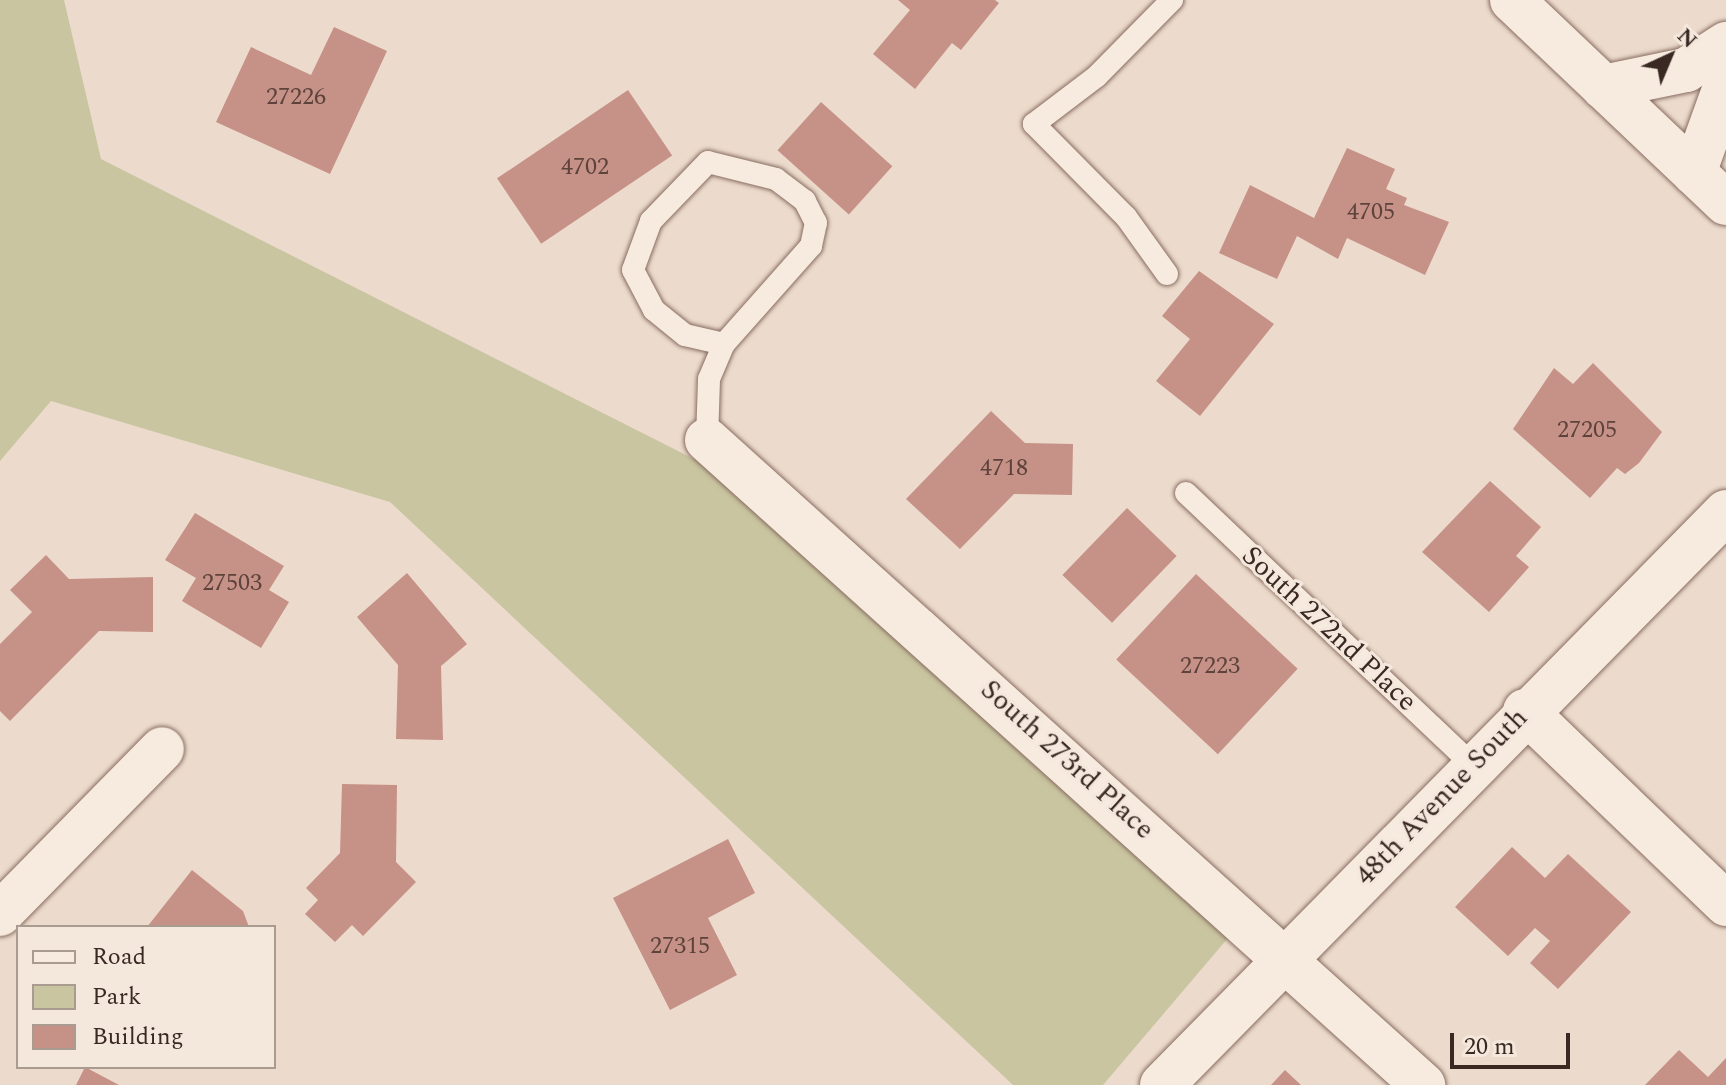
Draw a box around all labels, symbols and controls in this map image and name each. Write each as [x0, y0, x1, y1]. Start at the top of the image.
north arrow [1630, 16, 1710, 96]
text: N [1669, 20, 1705, 56]
house number: 27226 [266, 84, 326, 112]
house number: 4702 [561, 154, 609, 182]
house number: 4705 [1347, 199, 1395, 227]
house number: 27205 [1557, 417, 1617, 445]
house number: 4718 [980, 455, 1028, 483]
street label: South 272nd Place [1234, 539, 1424, 719]
house number: 27503 [202, 570, 262, 598]
house number: 27223 [1180, 653, 1240, 681]
street label: South 273rd Place [973, 673, 1161, 847]
street label: 48th Avenue South [1349, 701, 1535, 893]
legend [16, 925, 276, 1069]
house number: 27315 [650, 933, 710, 961]
text: Road [92, 939, 146, 975]
text: Park [92, 979, 142, 1015]
scale bar [1454, 1017, 1574, 1067]
text: Building [92, 1019, 184, 1055]
text: 20 m [1464, 1029, 1515, 1065]

